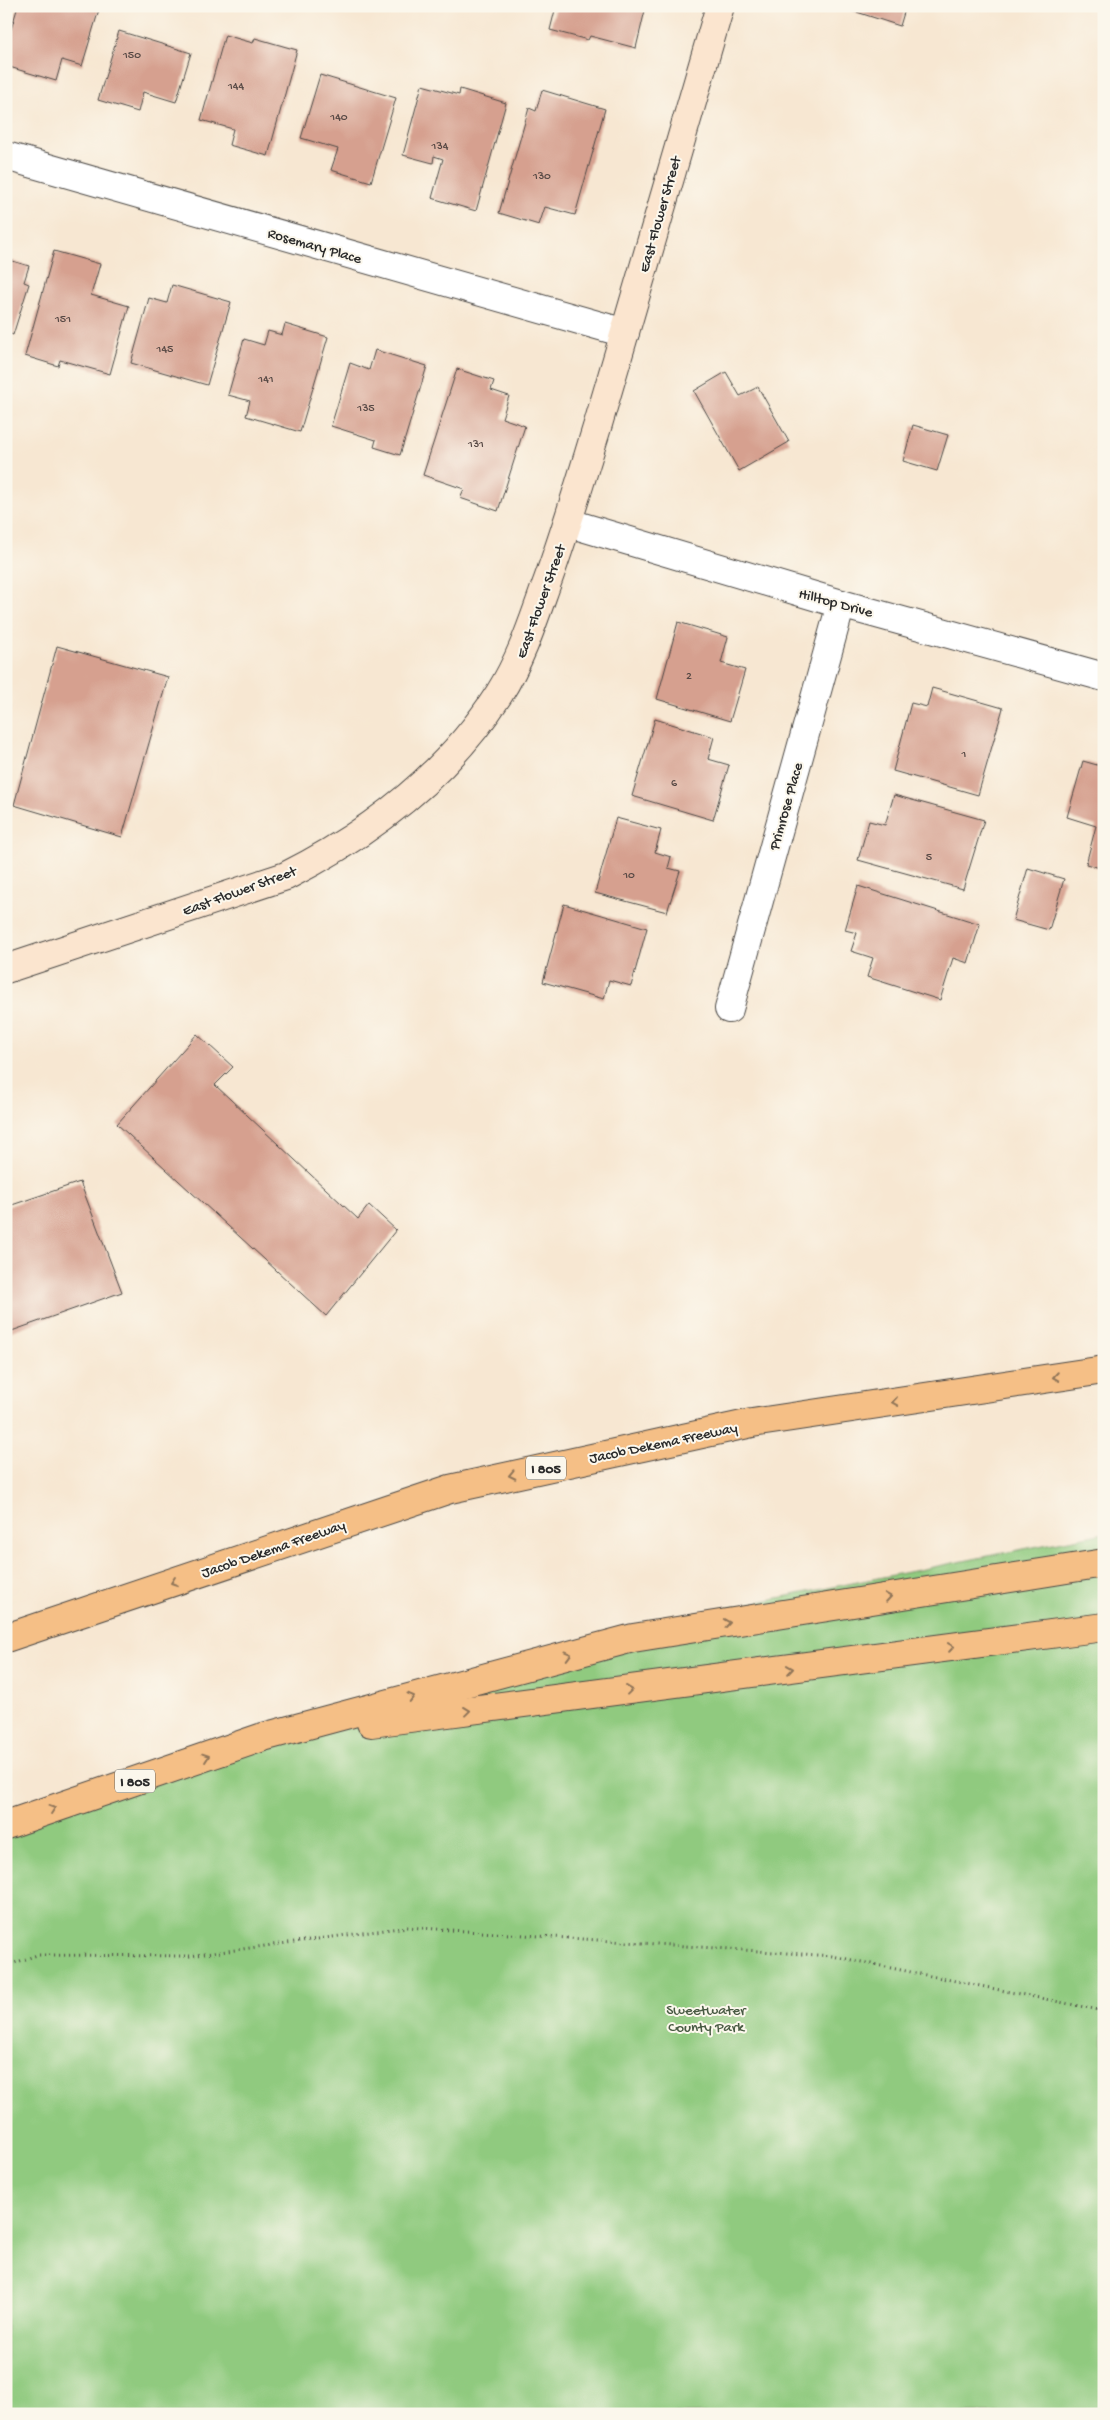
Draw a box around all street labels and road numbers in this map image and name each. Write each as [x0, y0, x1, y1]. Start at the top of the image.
street label: East Flower Street [636, 153, 687, 275]
street label: Rosemary Place [265, 225, 364, 269]
street label: East Flower Street [513, 541, 571, 661]
street label: Hilltop Drive [796, 585, 875, 623]
street label: Primrose Place [766, 760, 808, 853]
street label: East Flower Street [180, 862, 301, 921]
street label: Jacob Dekema Freeway [588, 1419, 740, 1468]
road number: I 805 [526, 1456, 566, 1480]
street label: Jacob Dekema Freeway [199, 1517, 349, 1583]
road number: I 805 [115, 1770, 155, 1792]

